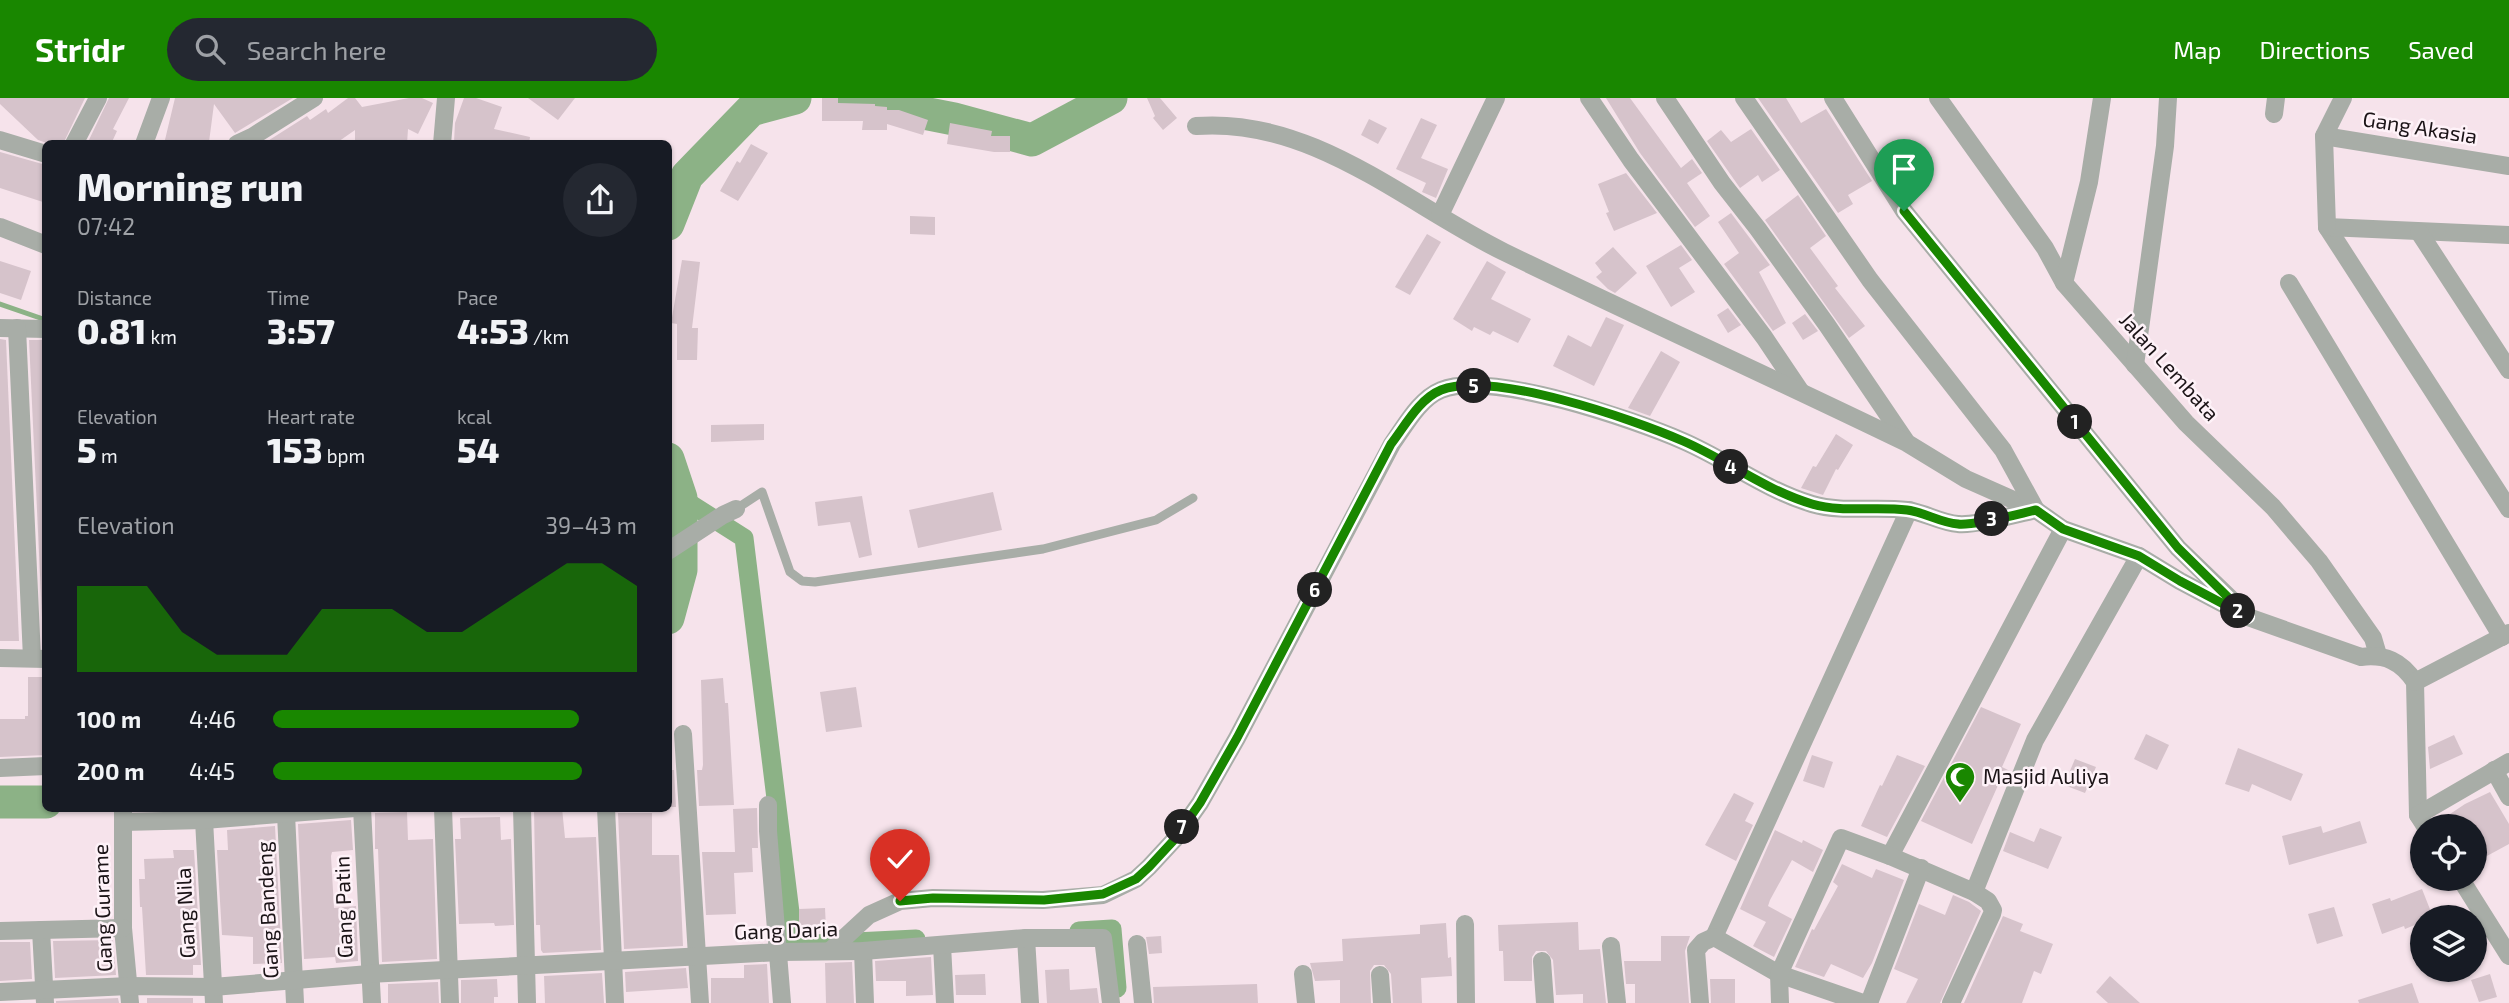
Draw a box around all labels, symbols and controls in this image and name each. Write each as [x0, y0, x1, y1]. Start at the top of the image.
search box [167, 18, 657, 81]
text: Stridr [35, 29, 125, 69]
icon: search [191, 30, 229, 68]
text: Search here [247, 34, 386, 65]
text: Map [2173, 35, 2221, 64]
text: Directions [2259, 35, 2370, 64]
text: Saved [2408, 35, 2474, 64]
street label: Gang Akasia [2361, 105, 2479, 148]
pin [1874, 139, 1934, 211]
icon: arrive [1885, 150, 1923, 188]
text: Morning run [77, 163, 303, 209]
button: share [563, 163, 637, 237]
text: 07:42 [77, 212, 135, 240]
text: Distance [77, 286, 152, 309]
text: Time [267, 286, 310, 309]
text: Pace [457, 286, 498, 309]
street label: Jalan Lembata [2115, 307, 2225, 425]
text: 0.81 [77, 309, 146, 351]
text: 3:57 [267, 309, 335, 351]
text: 4:53 [457, 309, 529, 351]
text: km [146, 325, 177, 348]
text: /km [529, 325, 569, 348]
pin: 5 [1456, 368, 1492, 404]
text: 5 [1468, 374, 1479, 397]
pin: 1 [2058, 404, 2092, 440]
text: Elevation [77, 405, 158, 428]
text: Heart rate [267, 405, 355, 428]
text: kcal [457, 405, 492, 428]
text: 1 [2070, 410, 2079, 433]
text: 5 [77, 428, 97, 470]
text: 153 [267, 428, 322, 470]
text: 54 [457, 428, 499, 470]
text: m [97, 444, 118, 467]
text: bpm [322, 444, 365, 467]
pin: 4 [1714, 450, 1748, 484]
text: 4 [1724, 455, 1737, 478]
pin: 3 [1974, 502, 2010, 536]
text: 3 [1986, 507, 1997, 530]
text: Elevation [77, 511, 175, 539]
text: 39–43 m [545, 511, 637, 539]
pin: 6 [1298, 573, 1332, 608]
text: 6 [1309, 578, 1320, 601]
pin: 2 [2220, 594, 2256, 628]
text: 2 [2232, 599, 2243, 622]
text: 100 m [77, 705, 141, 733]
text: 4:46 [189, 705, 236, 733]
text: 200 m [77, 757, 145, 785]
text: 4:45 [189, 757, 235, 785]
mosque icon: Masjid Auliya [1943, 760, 1977, 804]
place label: Masjid Auliya [1983, 763, 2109, 789]
pin: 7 [1164, 810, 1200, 844]
map controls [2410, 814, 2487, 982]
button: locate [2410, 814, 2487, 891]
text: 7 [1176, 815, 1187, 838]
pin [870, 829, 930, 901]
icon: check [881, 840, 919, 878]
street label: Gang Bandeng [250, 841, 283, 979]
street label: Gang Gurame [87, 844, 116, 973]
street label: Gang Patin [328, 855, 357, 959]
street label: Gang Nila [170, 867, 199, 959]
button: layers [2410, 905, 2487, 982]
street label: Gang Daria [734, 915, 838, 944]

